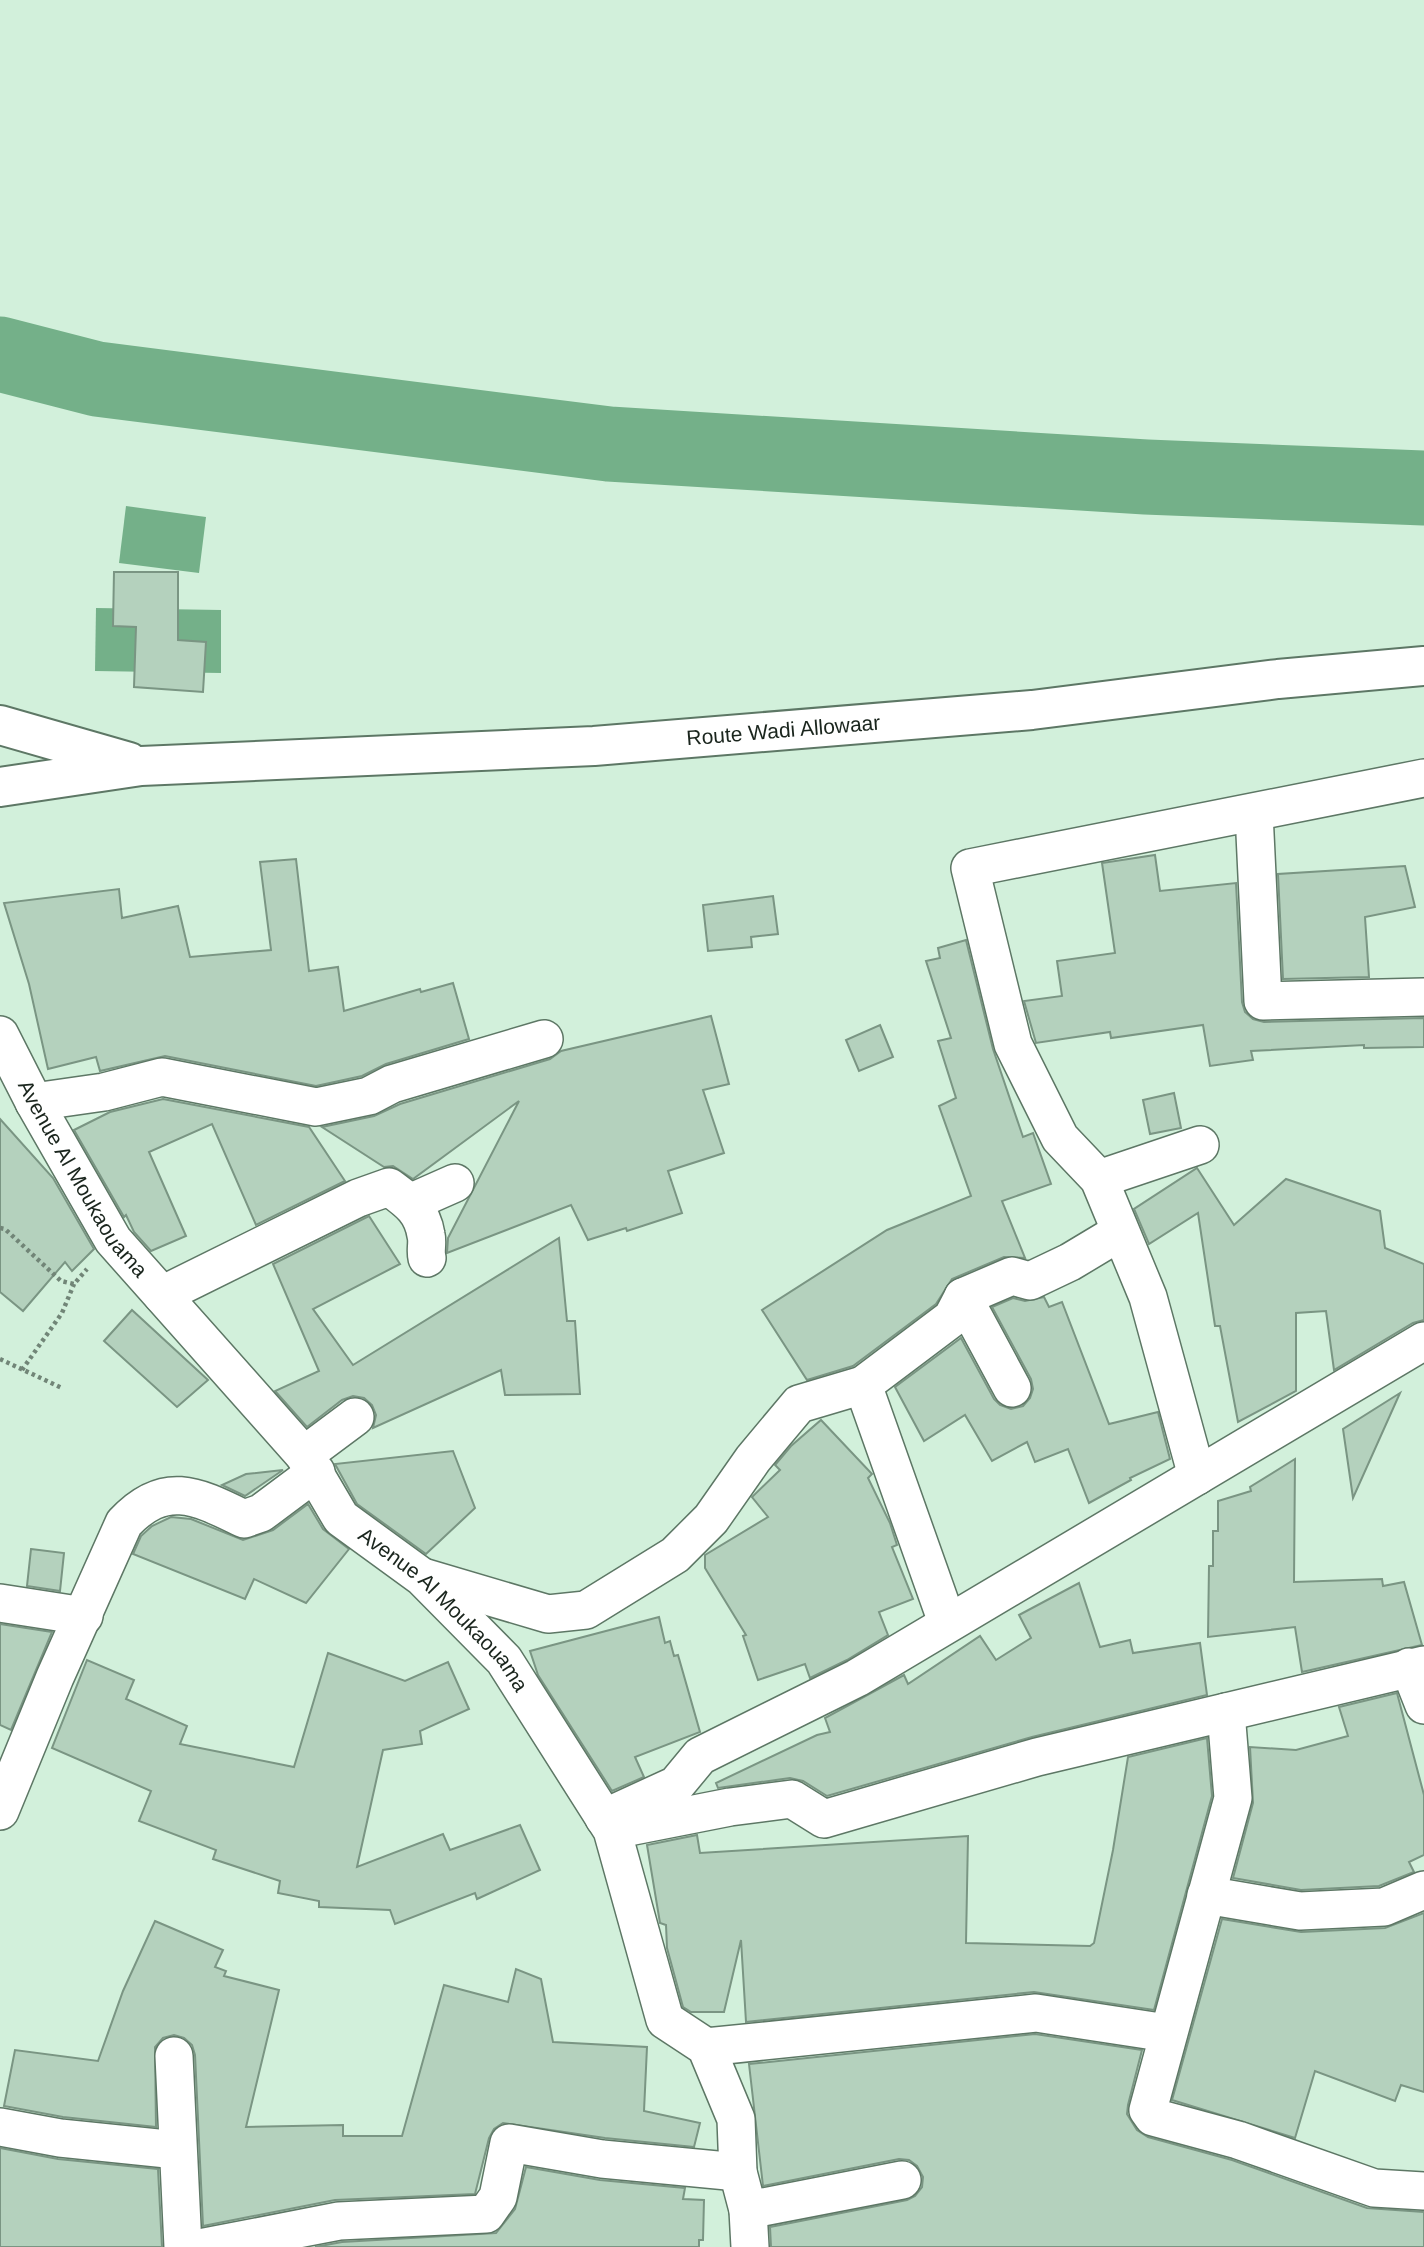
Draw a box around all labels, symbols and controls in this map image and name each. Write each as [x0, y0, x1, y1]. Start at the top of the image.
street label: Route Wadi Allowaar [686, 711, 881, 749]
street label: Avenue Al Moukaouama [14, 1076, 152, 1282]
street label: Avenue Al Moukaouama [354, 1523, 533, 1696]

